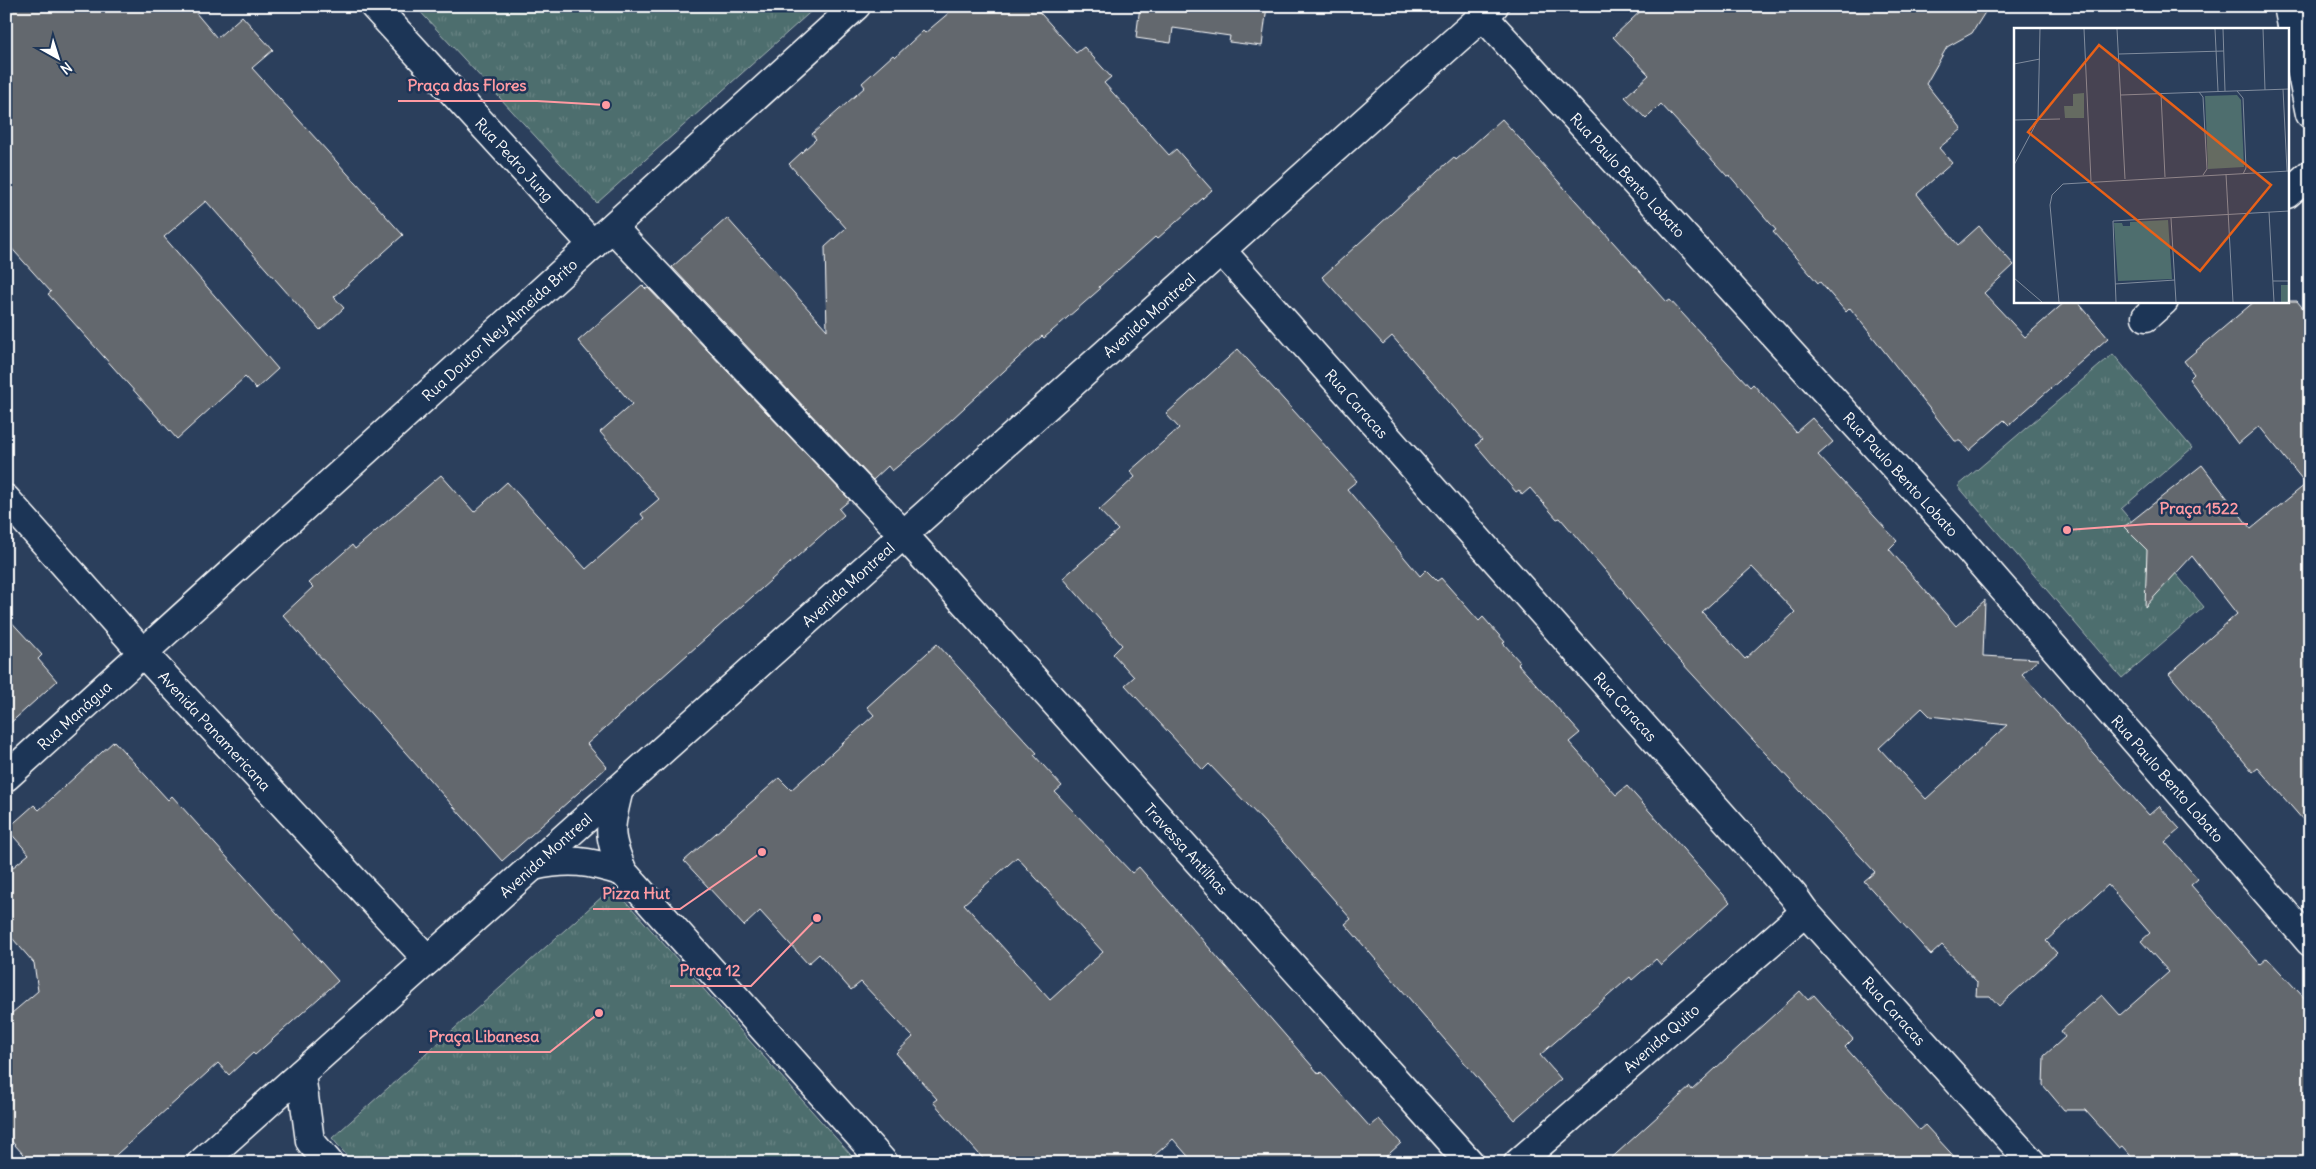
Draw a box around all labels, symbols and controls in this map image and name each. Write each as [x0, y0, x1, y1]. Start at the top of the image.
inset map [2014, 28, 2288, 302]
north arrow [32, 32, 82, 82]
text: N [57, 58, 76, 78]
callout: Praça das Flores [398, 70, 537, 101]
text: Praça das Flores [407, 75, 527, 96]
street label: Rua Paulo Bento Lobato [1566, 109, 1690, 241]
street label: Rua Pedro Jung [471, 113, 558, 205]
street label: Rua Doutor Ney Almeida Brito [418, 254, 581, 405]
street label: Avenida Montreal [1099, 268, 1199, 361]
street label: Rua Caracas [1321, 365, 1393, 442]
street label: Rua Paulo Bento Lobato [1839, 408, 1963, 540]
callout: Praça 1522 [2149, 493, 2248, 524]
text: Praça 1522 [2159, 498, 2239, 519]
street label: Avenida Montreal [798, 538, 898, 631]
street label: Avenida Panamericana [155, 667, 276, 795]
street label: Rua Caracas [1590, 668, 1662, 745]
street label: Rua Manágua [33, 676, 116, 754]
street label: Rua Paulo Bento Lobato [2108, 711, 2228, 846]
street label: Travessa Antilhas [1140, 799, 1233, 898]
street label: Avenida Montreal [495, 809, 596, 901]
callout: Pizza Hut [593, 878, 680, 909]
text: Pizza Hut [602, 883, 670, 903]
callout: Praça 12 [670, 955, 751, 986]
text: Praça 12 [679, 960, 741, 981]
street label: Rua Caracas [1858, 972, 1930, 1049]
street label: Avenida Quito [1619, 1000, 1703, 1076]
callout: Praça Libanesa [419, 1021, 550, 1052]
text: Praça Libanesa [429, 1026, 539, 1047]

